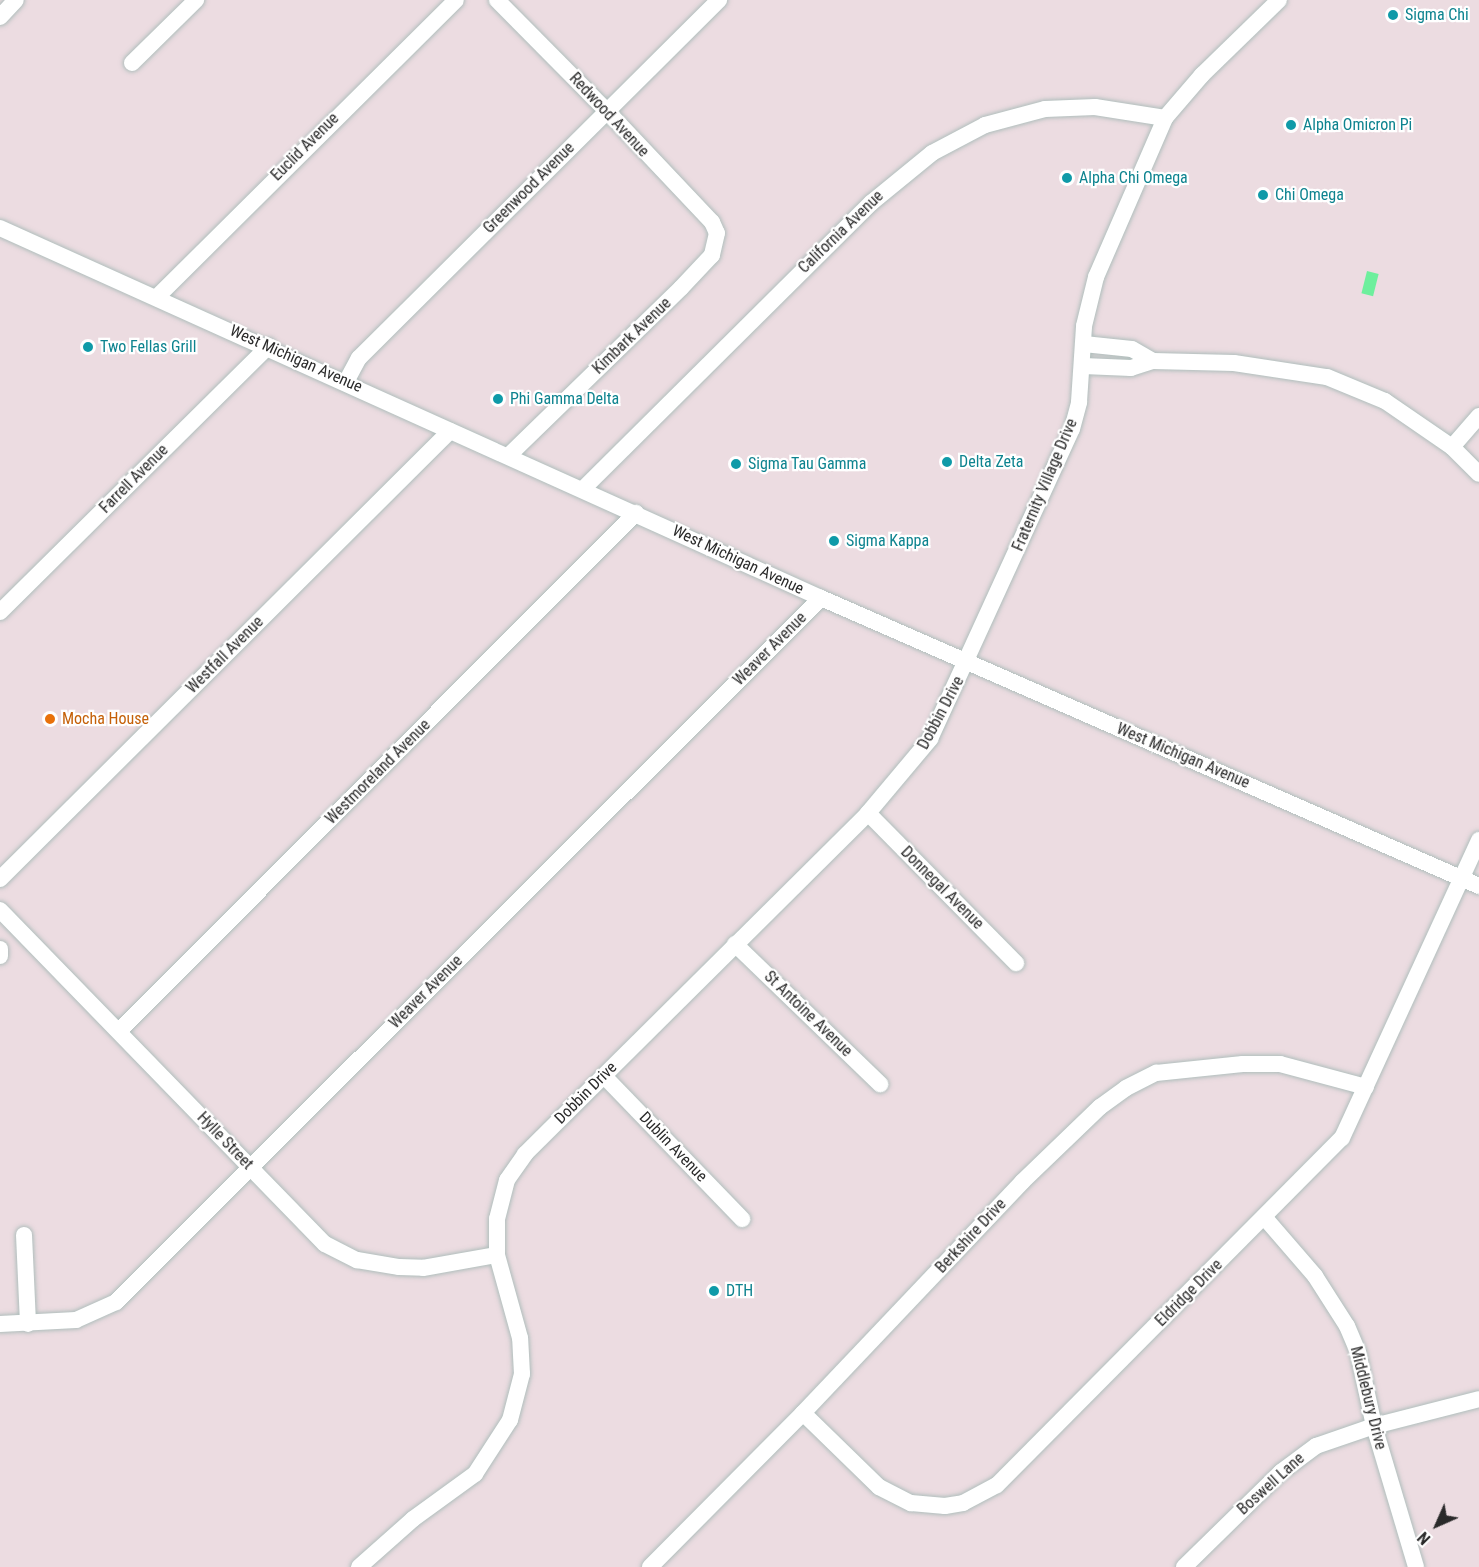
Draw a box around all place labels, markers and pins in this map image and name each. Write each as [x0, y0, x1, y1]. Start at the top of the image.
place label: Sigma Chi [1405, 5, 1469, 25]
marker: Sigma Chi [1386, 8, 1400, 22]
place label: Alpha Omicron Pi [1303, 115, 1412, 135]
marker: Alpha Omicron Pi [1284, 118, 1298, 132]
place label: Alpha Chi Omega [1079, 168, 1188, 188]
marker: Alpha Chi Omega [1060, 171, 1074, 185]
place label: Chi Omega [1275, 185, 1344, 205]
marker: Chi Omega [1256, 188, 1270, 202]
place label: Two Fellas Grill [100, 337, 196, 357]
marker: Two Fellas Grill [81, 340, 95, 354]
place label: Phi Gamma Delta [510, 389, 619, 409]
marker: Phi Gamma Delta [491, 392, 505, 406]
place label: Delta Zeta [959, 452, 1023, 472]
place label: Sigma Tau Gamma [748, 454, 867, 474]
marker: Delta Zeta [940, 455, 954, 469]
marker: Sigma Tau Gamma [729, 457, 743, 471]
place label: Sigma Kappa [846, 531, 929, 551]
marker: Sigma Kappa [827, 534, 841, 548]
place label: Mocha House [62, 709, 149, 729]
marker: Mocha House [43, 712, 57, 726]
place label: DTH [726, 1281, 753, 1301]
marker: DTH [707, 1284, 721, 1298]

